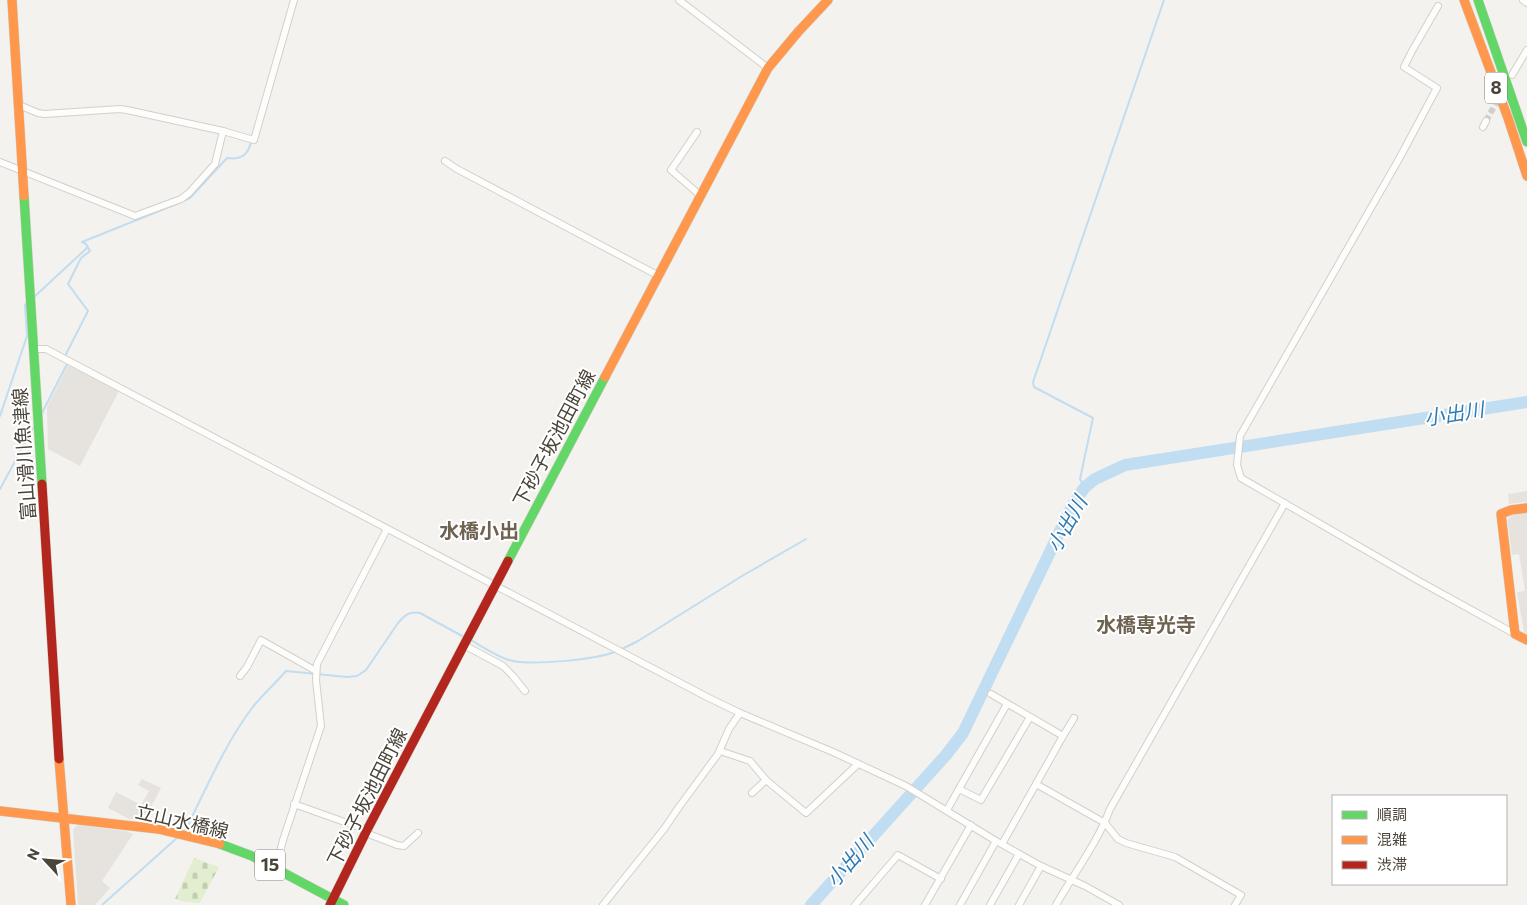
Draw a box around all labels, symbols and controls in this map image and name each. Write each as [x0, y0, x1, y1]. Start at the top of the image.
road number: 8 [1485, 73, 1507, 104]
street label: 下砂子坂池田町線 [508, 365, 599, 510]
street label: 富山滑川魚津線 [7, 387, 40, 521]
water label: 小出川 [1422, 396, 1487, 430]
water label: 小出川 [1041, 490, 1092, 556]
district label: 水橋小出 [439, 518, 519, 542]
district label: 水橋専光寺 [1096, 612, 1196, 636]
street label: 下砂子坂池田町線 [322, 724, 411, 870]
legend [1332, 795, 1507, 885]
street label: 立山水橋線 [133, 799, 231, 842]
text: 順調 [1377, 805, 1407, 823]
water label: 小出川 [821, 828, 879, 891]
text: 混雑 [1377, 830, 1407, 848]
north arrow [20, 835, 70, 885]
text: N [23, 846, 43, 863]
road number: 15 [255, 850, 285, 880]
text: 渋滞 [1377, 855, 1407, 873]

